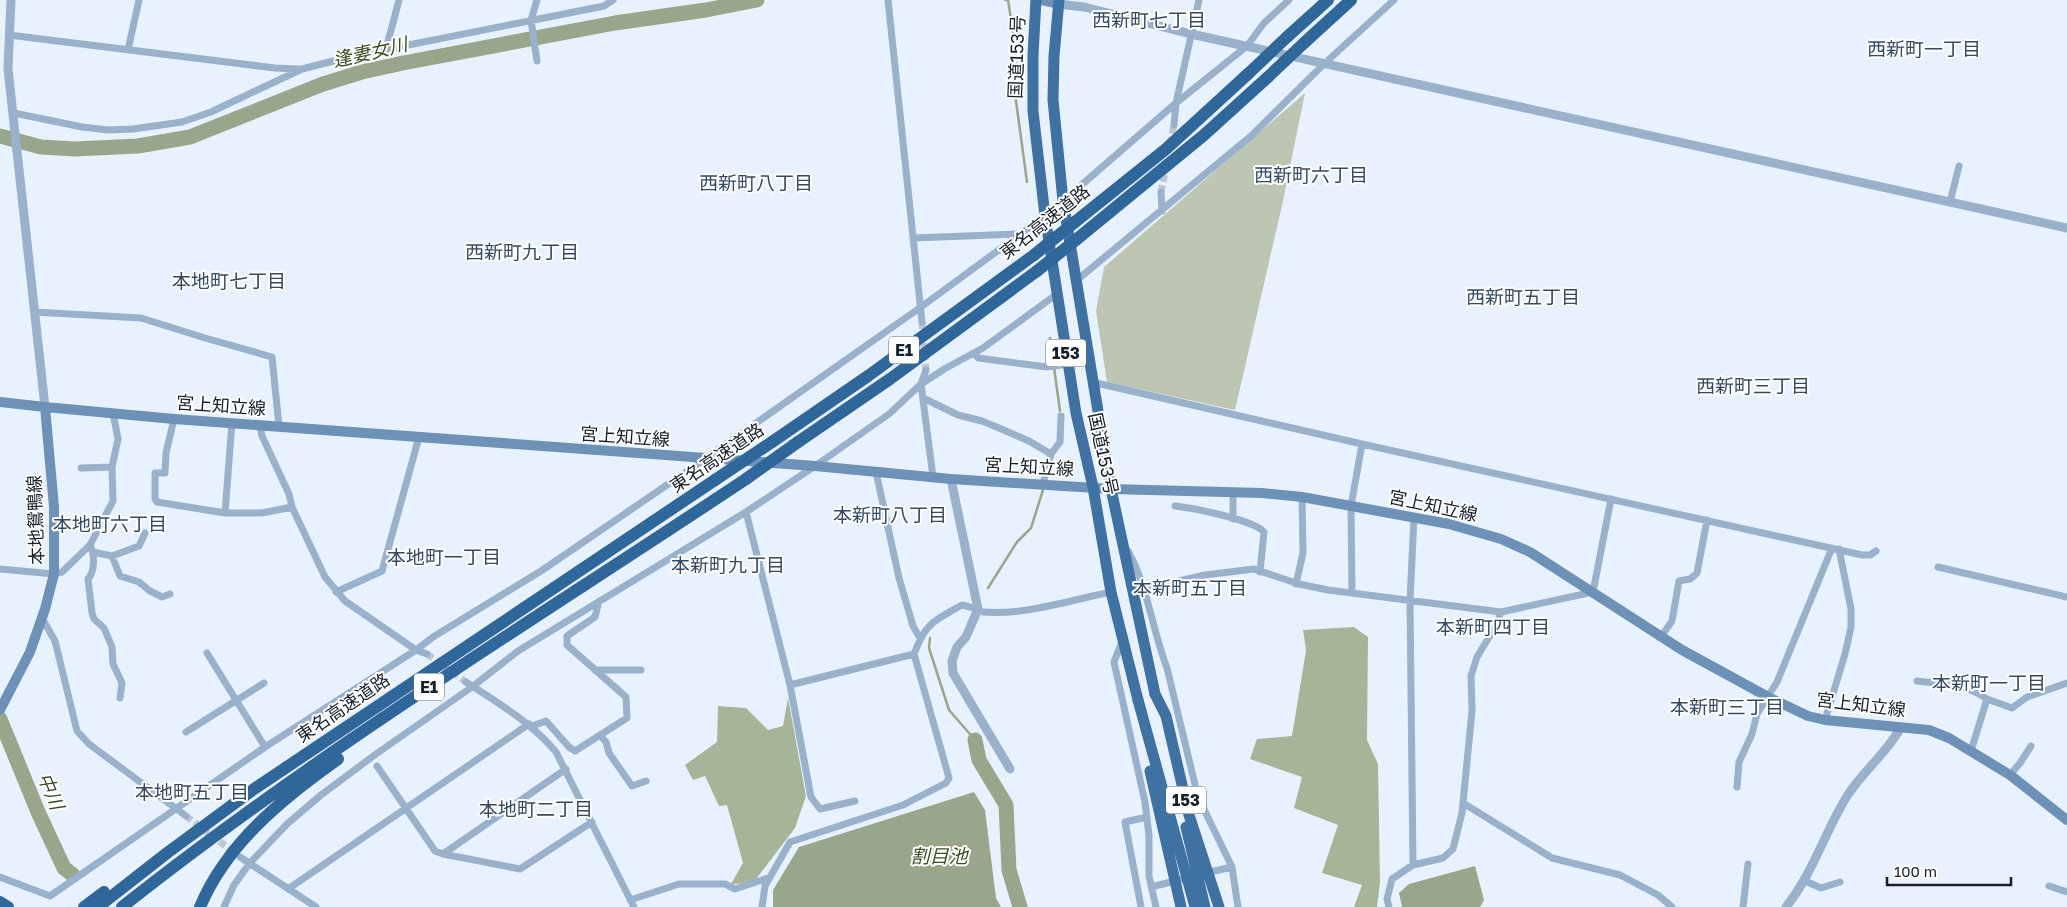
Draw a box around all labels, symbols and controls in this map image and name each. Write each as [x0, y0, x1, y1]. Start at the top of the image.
district label: 西新町七丁目 [1092, 8, 1206, 31]
street label: 国道153号 [1004, 15, 1028, 99]
water label: 逢妻女川 [330, 31, 411, 71]
district label: 西新町一丁目 [1867, 37, 1981, 60]
district label: 西新町六丁目 [1254, 163, 1368, 186]
district label: 西新町八丁目 [699, 171, 813, 194]
street label: 東名高速道路 [995, 179, 1094, 263]
district label: 西新町九丁目 [465, 240, 579, 263]
district label: 本地町七丁目 [172, 269, 286, 292]
district label: 西新町五丁目 [1466, 285, 1580, 308]
road number: E1 [889, 336, 919, 364]
road number: 153 [1046, 339, 1086, 366]
district label: 西新町三丁目 [1696, 374, 1810, 397]
street label: 宮上知立線 [175, 391, 267, 419]
street label: 国道153号 [1085, 411, 1123, 497]
street label: 東名高速道路 [666, 418, 767, 496]
street label: 宮上知立線 [579, 422, 671, 450]
street label: 宮上知立線 [984, 453, 1075, 479]
street label: 本地鴛鴨線 [22, 475, 48, 565]
street label: 宮上知立線 [1387, 485, 1480, 525]
district label: 本新町八丁目 [833, 503, 947, 526]
district label: 本地町六丁目 [53, 512, 167, 535]
district label: 本地町一丁目 [387, 545, 501, 568]
district label: 本新町九丁目 [671, 553, 785, 576]
district label: 本新町五丁目 [1133, 576, 1247, 599]
district label: 本新町四丁目 [1436, 615, 1550, 638]
street label: 東名高速道路 [292, 668, 393, 746]
district label: 本新町一丁目 [1932, 671, 2046, 694]
road number: E1 [414, 674, 444, 700]
street label: 宮上知立線 [1815, 688, 1907, 720]
district label: 本新町三丁目 [1670, 695, 1784, 718]
water label: 中川 [33, 769, 70, 815]
district label: 本地町五丁目 [135, 780, 249, 803]
road number: 153 [1166, 786, 1206, 814]
district label: 本地町二丁目 [479, 797, 593, 820]
water label: 割目池 [910, 844, 969, 867]
scale bar [1887, 854, 2011, 886]
text: 100 m [1894, 862, 1937, 880]

